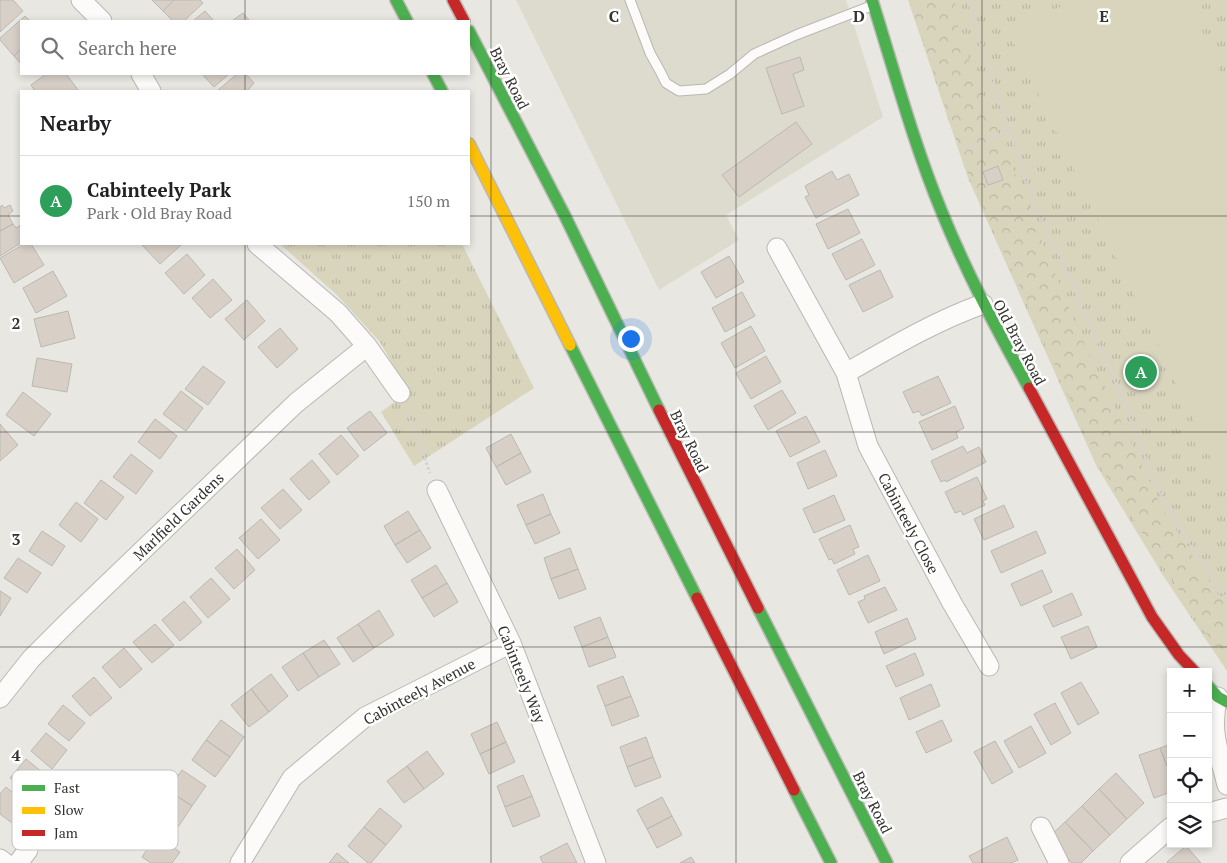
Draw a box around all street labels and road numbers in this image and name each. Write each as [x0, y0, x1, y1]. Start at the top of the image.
street label: Bray Road [486, 44, 534, 112]
street label: Old Bray Road [989, 295, 1051, 389]
street label: Bray Road [666, 406, 714, 476]
street label: Marlfield Gardens [128, 468, 228, 564]
street label: Cabinteely Close [874, 469, 944, 577]
street label: Cabinteely Way [493, 622, 551, 726]
street label: Cabinteely Avenue [360, 653, 478, 729]
street label: Bray Road [849, 768, 897, 836]

